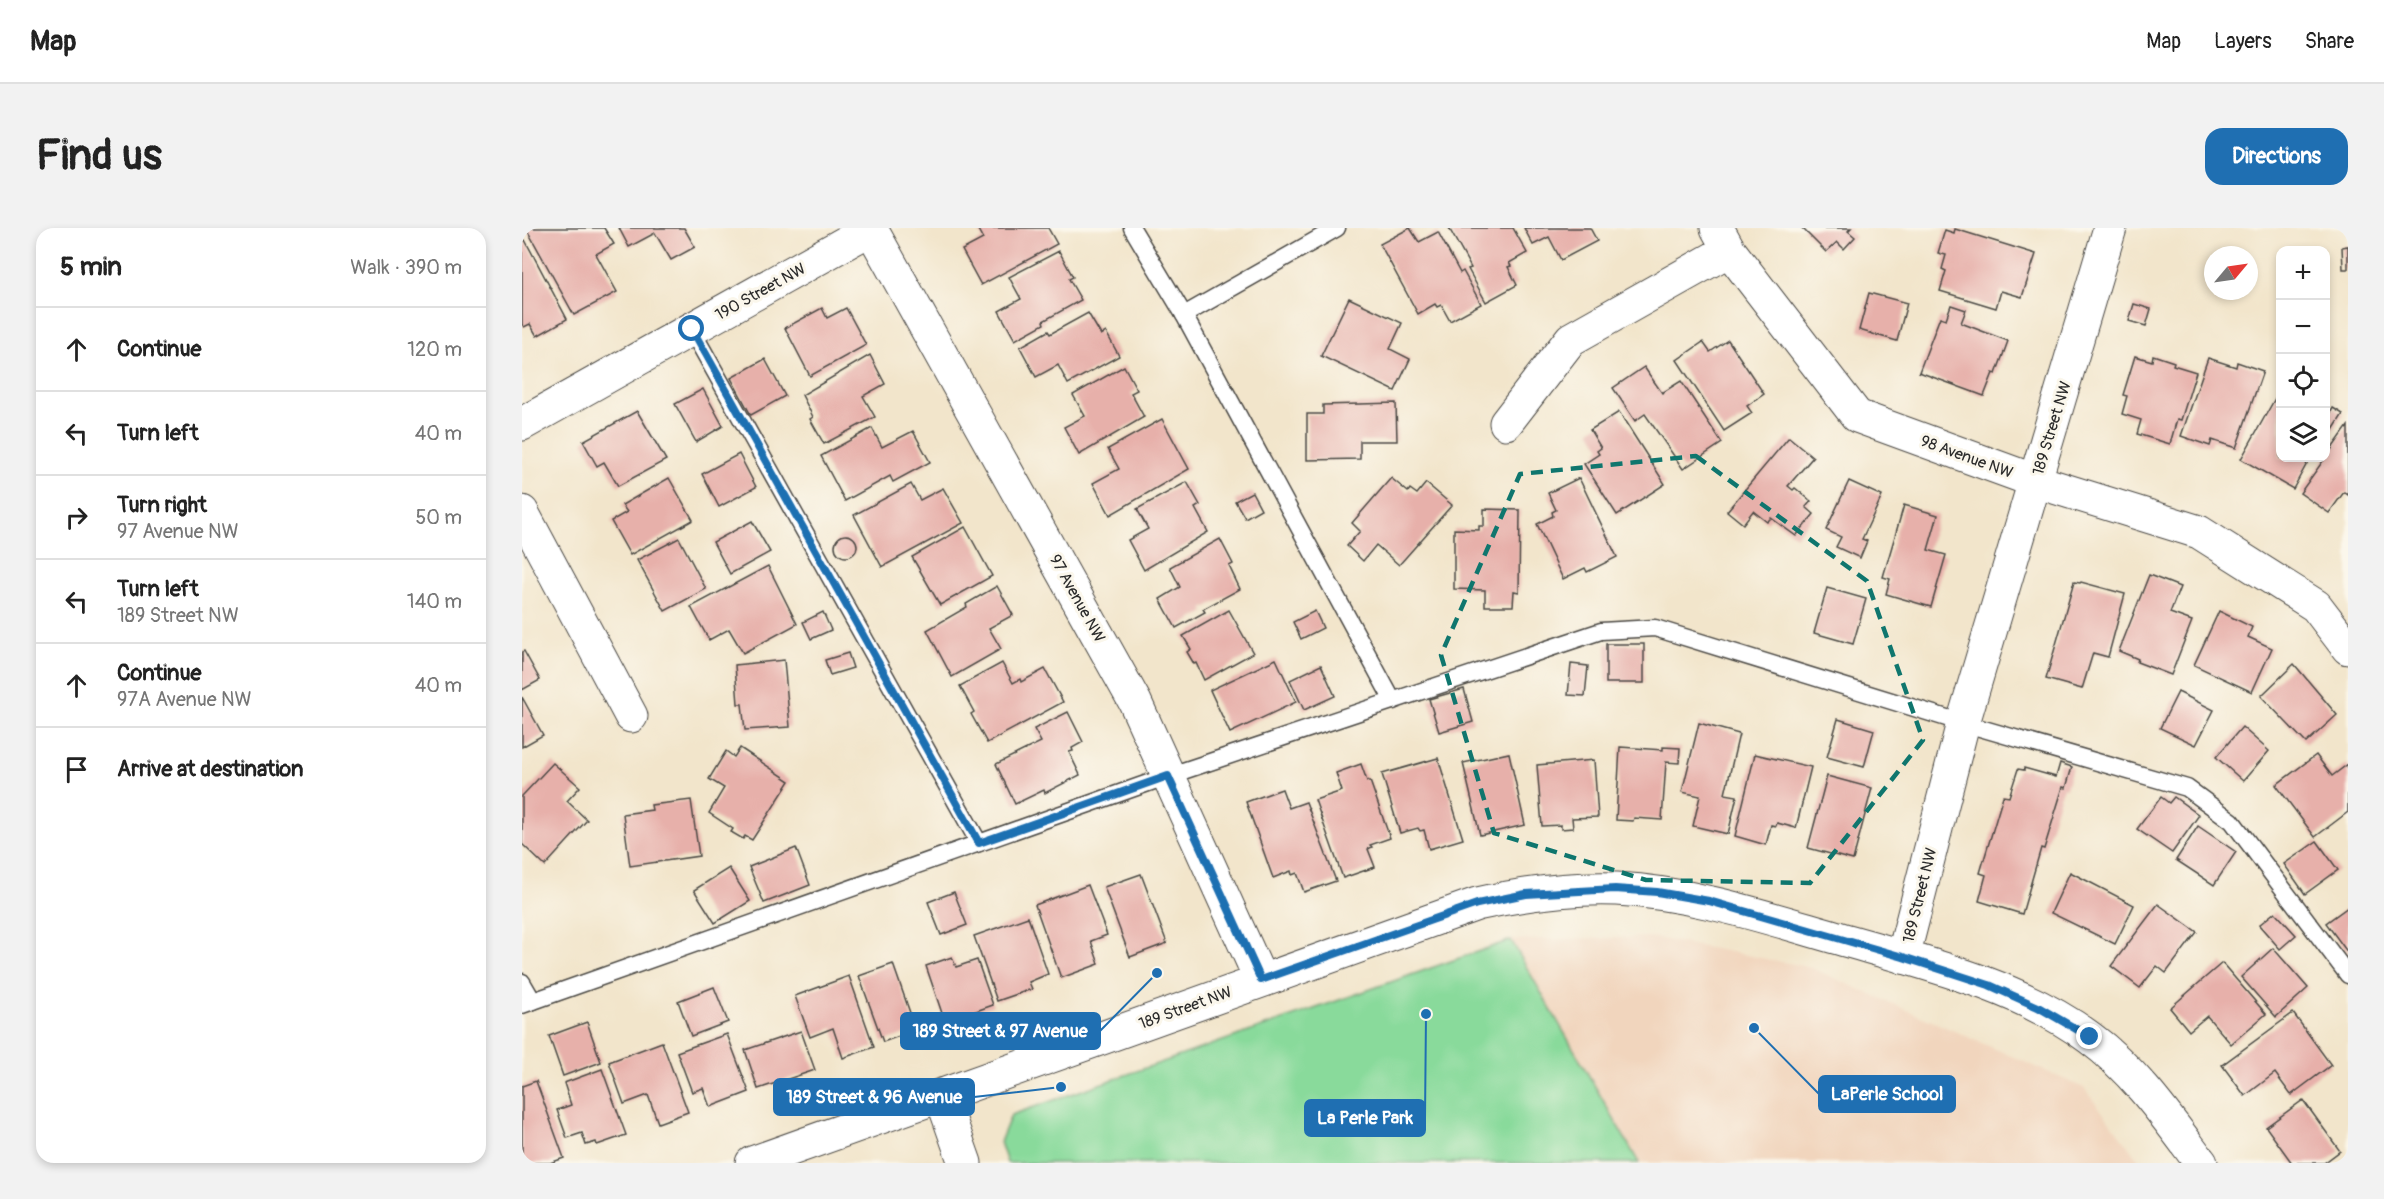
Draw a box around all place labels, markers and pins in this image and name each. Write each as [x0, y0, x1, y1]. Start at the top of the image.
callout: 189 Street & 97 Avenue [901, 1013, 1100, 1049]
callout: LaPerle School [1819, 1076, 1955, 1112]
callout: 189 Street & 96 Avenue [774, 1079, 974, 1115]
callout: La Perle Park [1305, 1100, 1425, 1136]

